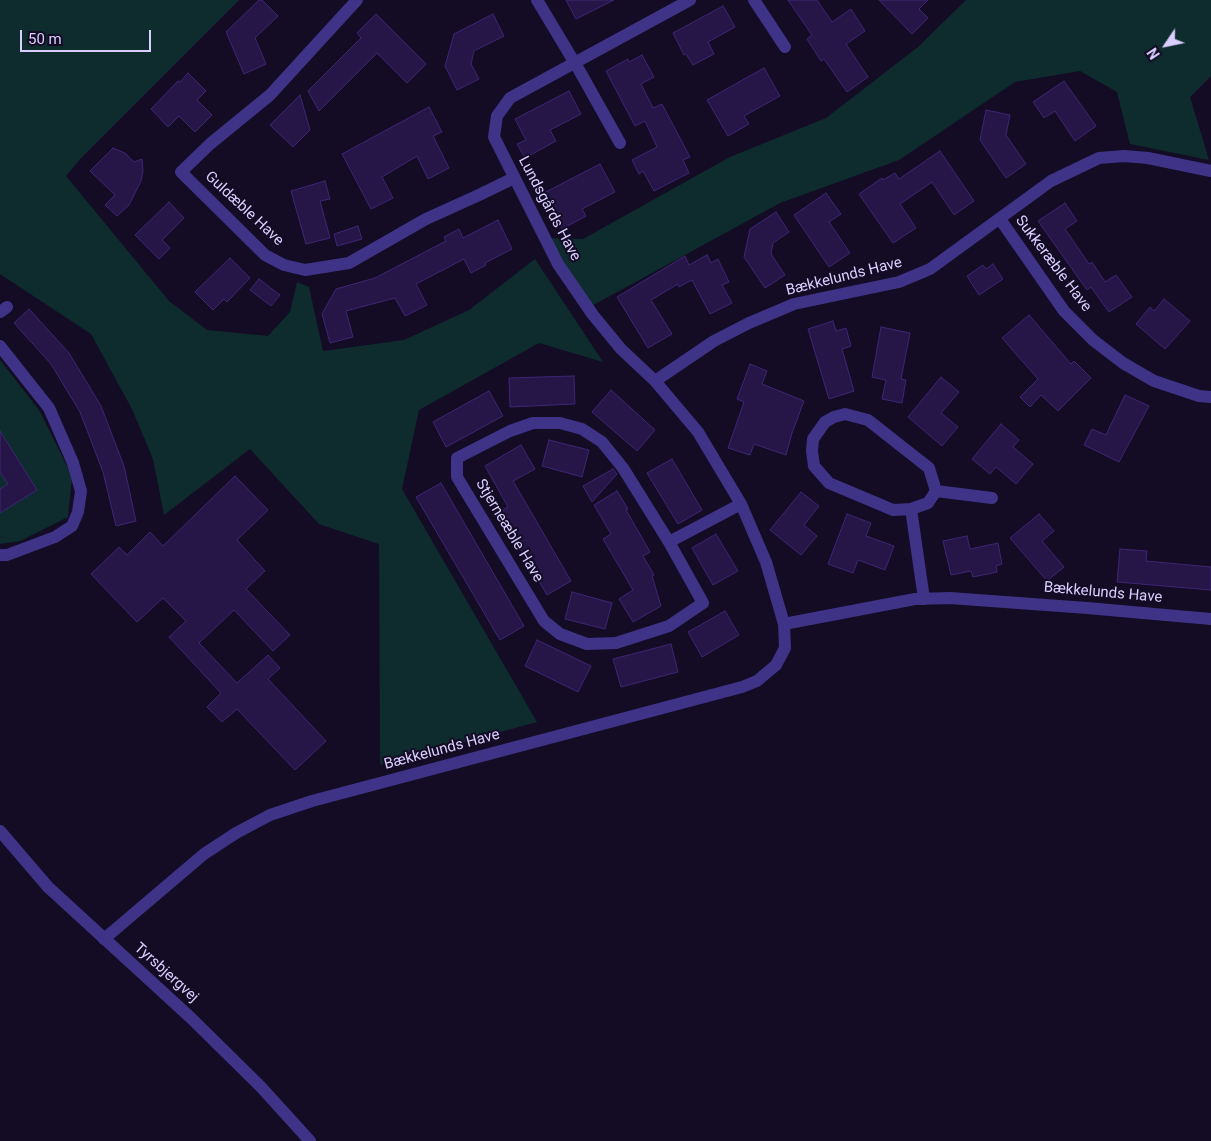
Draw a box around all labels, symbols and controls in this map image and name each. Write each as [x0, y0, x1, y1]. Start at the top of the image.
scale bar [22, 20, 154, 52]
north arrow [1141, 20, 1191, 70]
text: 50 m [28, 30, 62, 48]
text: N [1144, 45, 1163, 62]
street label: Lundsgårds Have [514, 154, 584, 264]
street label: Guldæble Have [201, 168, 287, 250]
street label: Sukkeræble Have [1011, 212, 1095, 316]
street label: Bækkelunds Have [784, 254, 904, 300]
street label: Stjerneæble Have [471, 476, 547, 586]
street label: Bækkelunds Have [1043, 579, 1163, 607]
street label: Bækkelunds Have [382, 726, 502, 774]
street label: Tyrsbjergvej [130, 939, 202, 1007]

